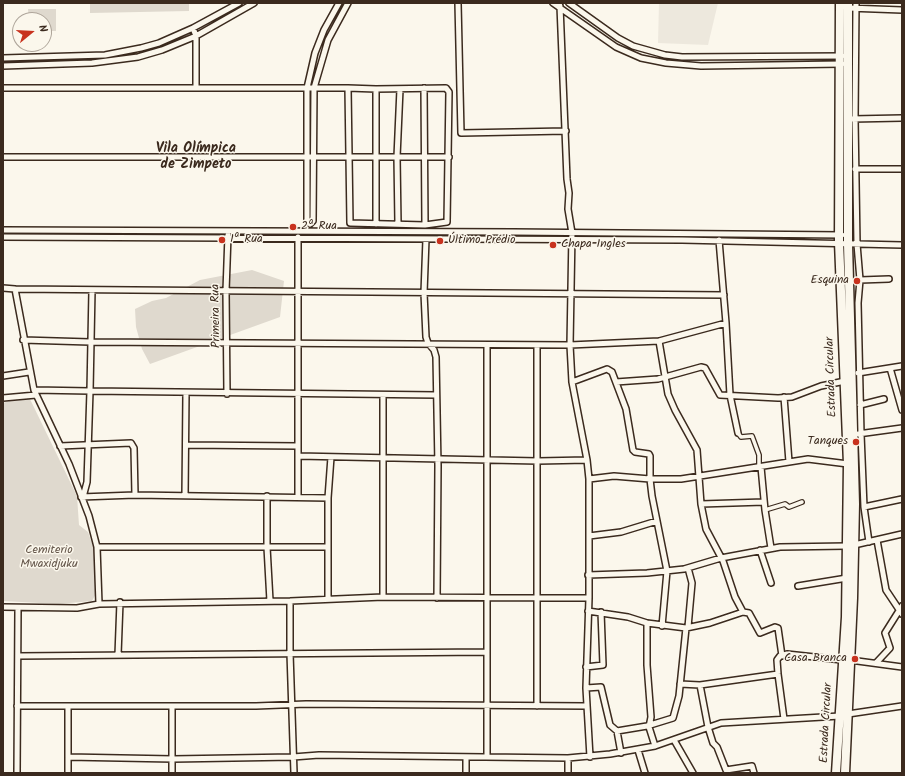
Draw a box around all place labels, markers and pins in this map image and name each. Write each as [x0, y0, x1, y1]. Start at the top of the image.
place label: 2ª Rua [301, 220, 337, 234]
marker: 2ª Rua [288, 222, 298, 232]
place label: 1ª Rua [230, 233, 263, 247]
place label: Último Prédio [448, 234, 515, 248]
marker: 1ª Rua [217, 235, 227, 245]
marker: Último Prédio [435, 236, 445, 246]
place label: Chapa Ingles [561, 238, 626, 252]
marker: Chapa Ingles [548, 240, 558, 250]
place label: Esquina [811, 274, 849, 288]
marker: Esquina [852, 276, 862, 286]
place label: Tanques [808, 435, 848, 449]
marker: Tanques [851, 437, 861, 447]
place label: Casa Branca [784, 652, 847, 666]
marker: Casa Branca [850, 654, 860, 664]

